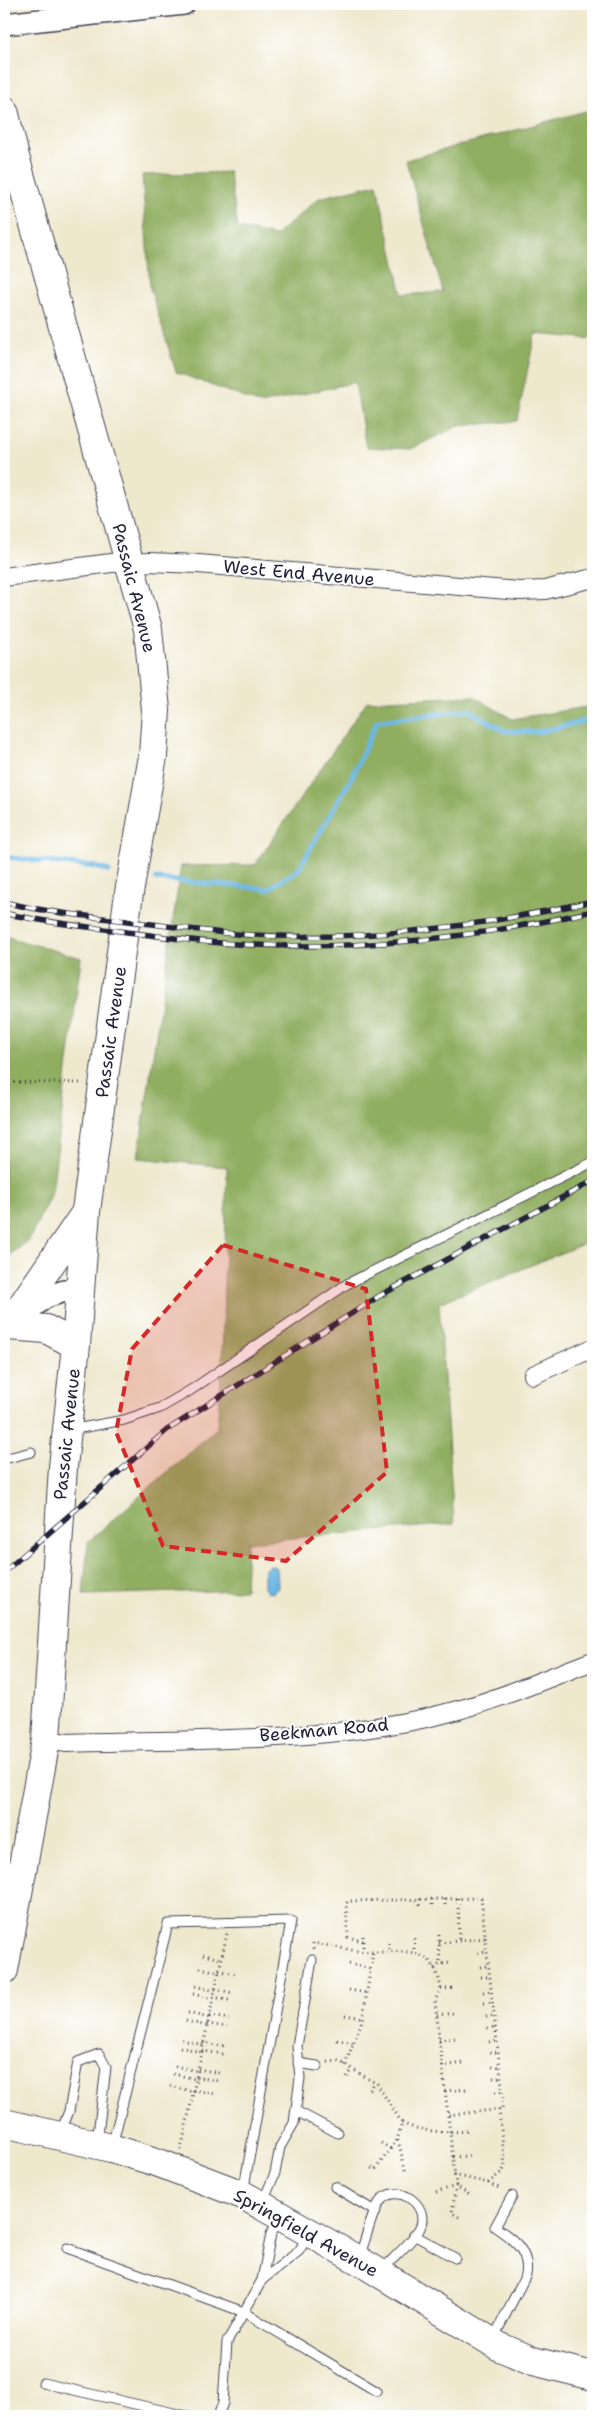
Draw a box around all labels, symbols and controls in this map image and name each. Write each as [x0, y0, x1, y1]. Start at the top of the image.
street label: Passaic Avenue [106, 521, 162, 655]
street label: West End Avenue [222, 554, 376, 592]
street label: Passaic Avenue [90, 965, 132, 1099]
street label: Passaic Avenue [48, 1367, 86, 1501]
street label: Beekman Road [258, 1712, 390, 1748]
street label: Springfield Avenue [229, 2183, 383, 2283]

